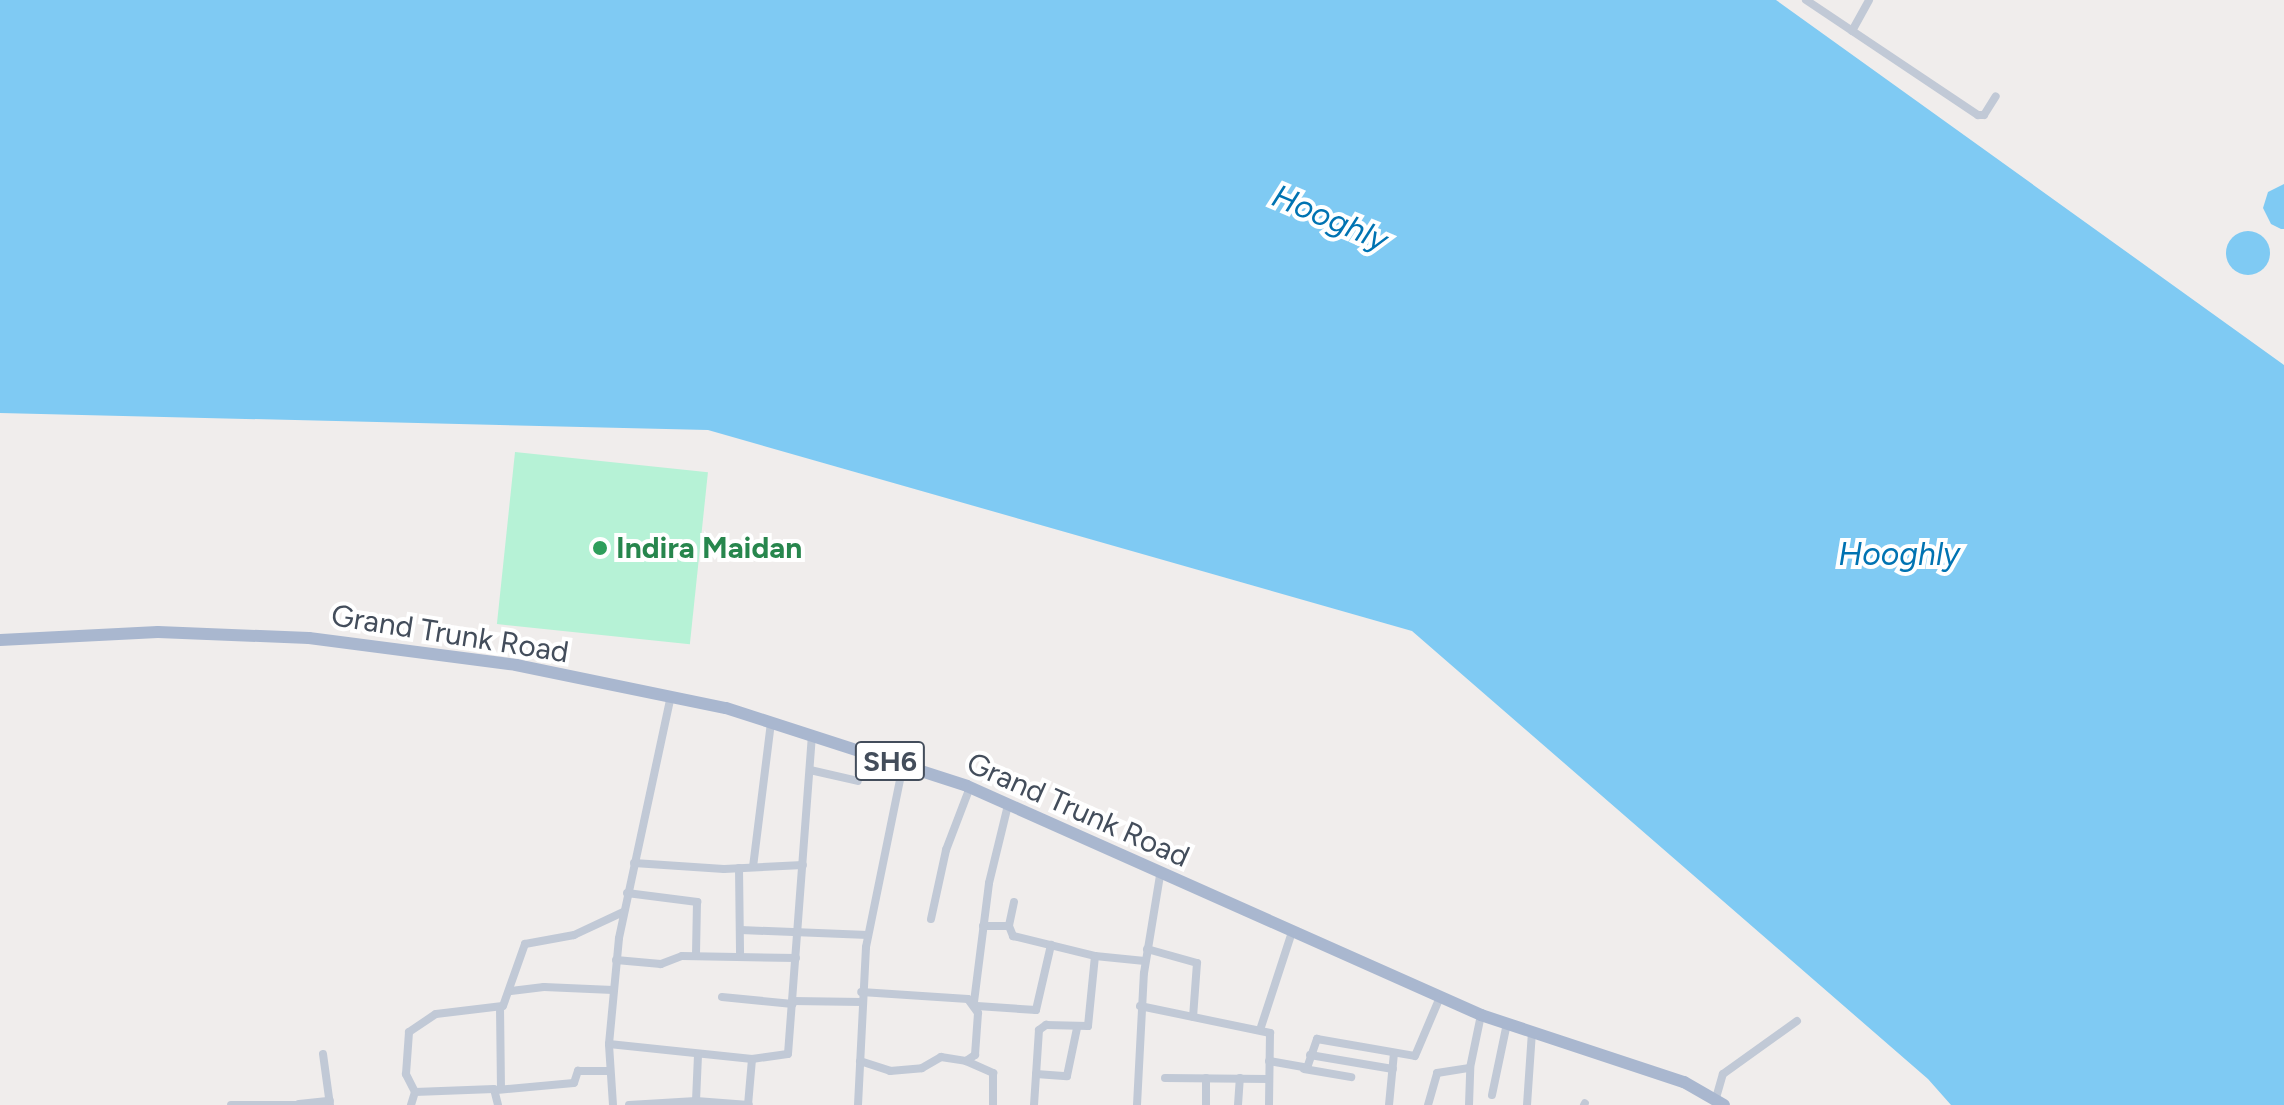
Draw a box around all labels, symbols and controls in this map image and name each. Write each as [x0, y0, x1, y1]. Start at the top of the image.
water label: Hooghly [1266, 177, 1394, 259]
place label: Indira Maidan [616, 530, 802, 566]
water label: Hooghly [1838, 535, 1960, 573]
marker: Indira Maidan [591, 539, 609, 557]
street label: Grand Trunk Road [329, 597, 571, 671]
road number: SH6 [854, 737, 926, 785]
street label: Grand Trunk Road [961, 745, 1195, 875]

